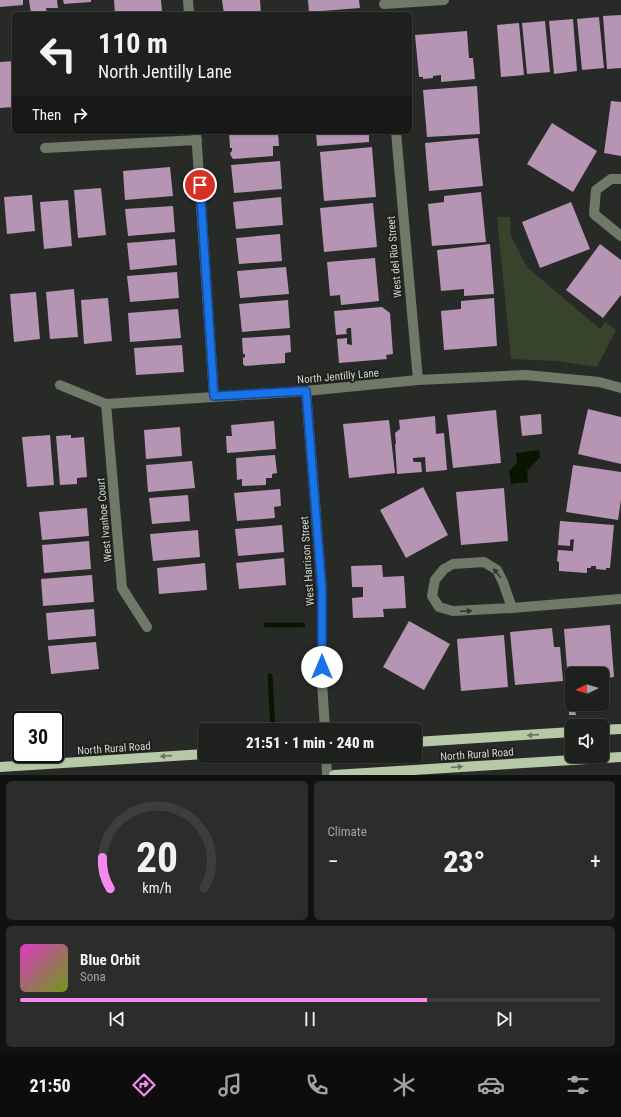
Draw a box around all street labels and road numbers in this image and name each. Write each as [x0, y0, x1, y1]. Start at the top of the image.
street label: West del Rio Street [384, 216, 405, 298]
street label: North Jentilly Lane [297, 366, 379, 387]
street label: West Ivanhoe Court [94, 477, 115, 563]
street label: West Harrison Street [298, 516, 317, 606]
street label: North Rural Road [77, 739, 151, 758]
street label: North Rural Road [440, 745, 514, 764]

